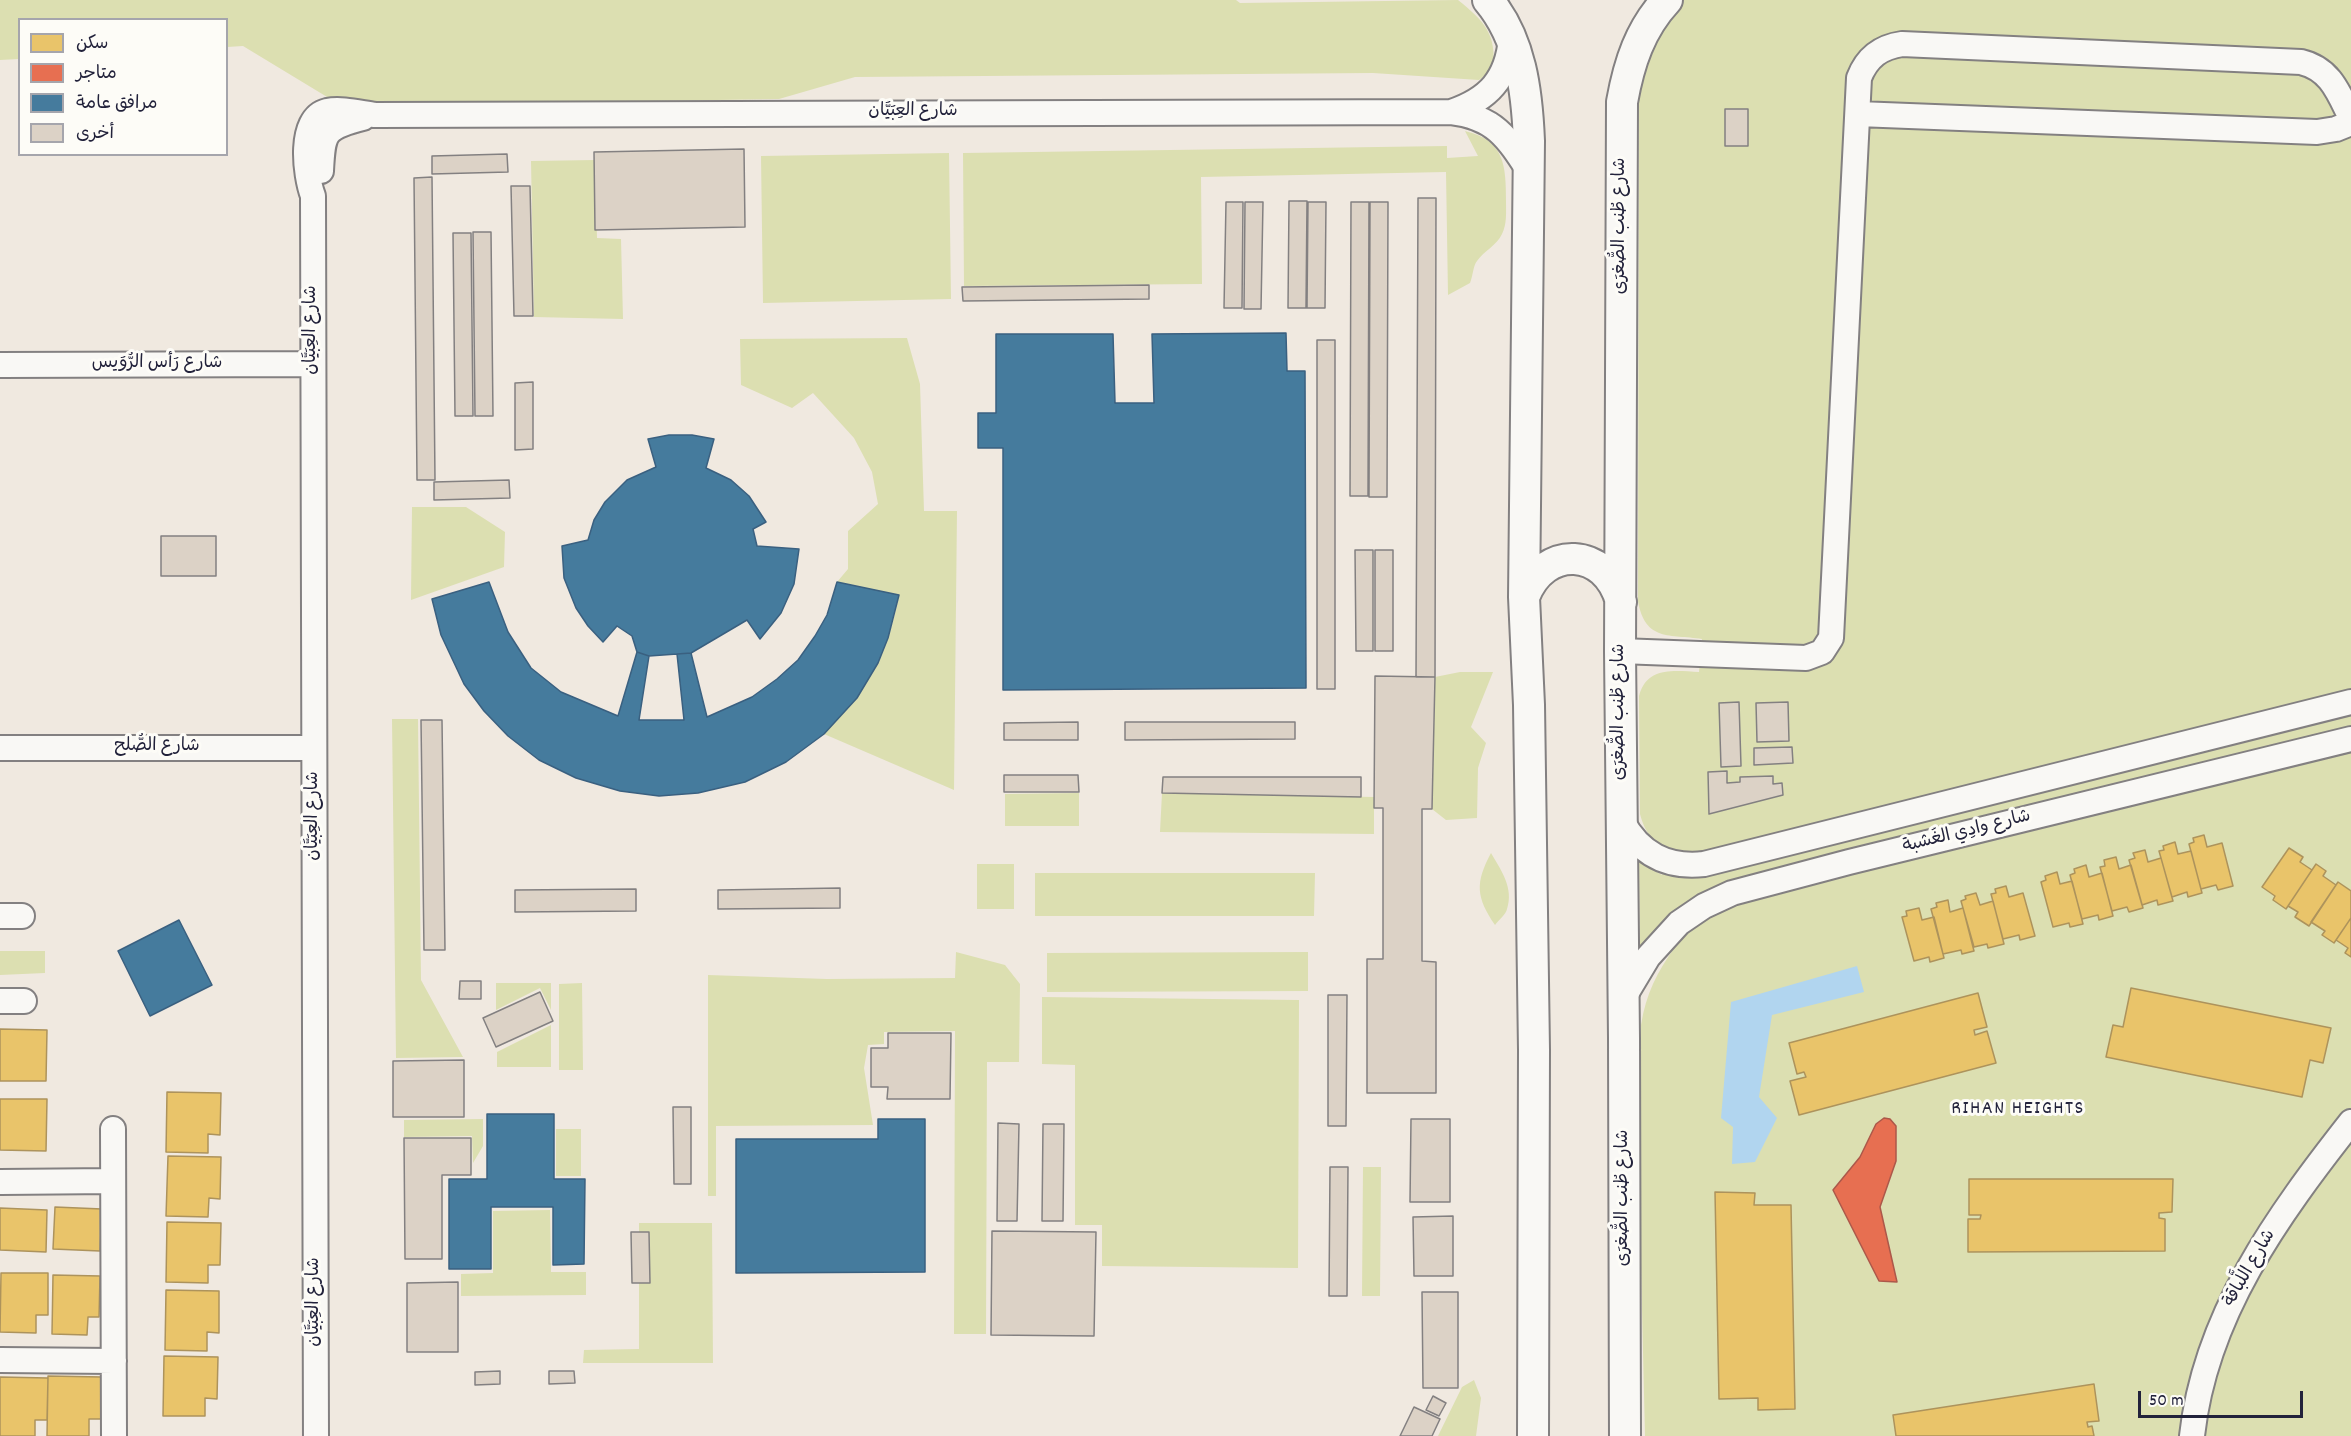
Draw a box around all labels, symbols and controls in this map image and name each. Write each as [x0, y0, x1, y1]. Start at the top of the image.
legend [18, 18, 228, 156]
text: سكن [76, 32, 108, 57]
text: متاجر [76, 62, 117, 87]
text: مرافق عامة [76, 92, 157, 117]
street label: شارع العِبَيَّان [868, 102, 958, 124]
text: أخرى [76, 122, 114, 147]
street label: شارع طُنب الصُّغرَى [1611, 158, 1633, 294]
street label: شارع العِبَيَّان [302, 285, 324, 375]
street label: شارع رَأس الرُّوَيس [92, 354, 222, 376]
street label: شارع طُنب الصُّغرَى [1610, 644, 1632, 780]
street label: شارع الصُّلح [114, 737, 200, 759]
street label: شارع العِبَيَّان [304, 771, 326, 861]
street label: شارع وادِي الغَشبة [1901, 807, 2033, 859]
district label: RIHAN HEIGHTS [1951, 1098, 2085, 1122]
street label: شارع طُنب الصُّغرَى [1614, 1130, 1636, 1266]
street label: شارع اللَّباقة [2220, 1227, 2282, 1311]
street label: شارع العِبَيَّان [305, 1257, 327, 1347]
scale bar [2141, 1379, 2306, 1417]
text: 50 m [2149, 1389, 2184, 1414]

